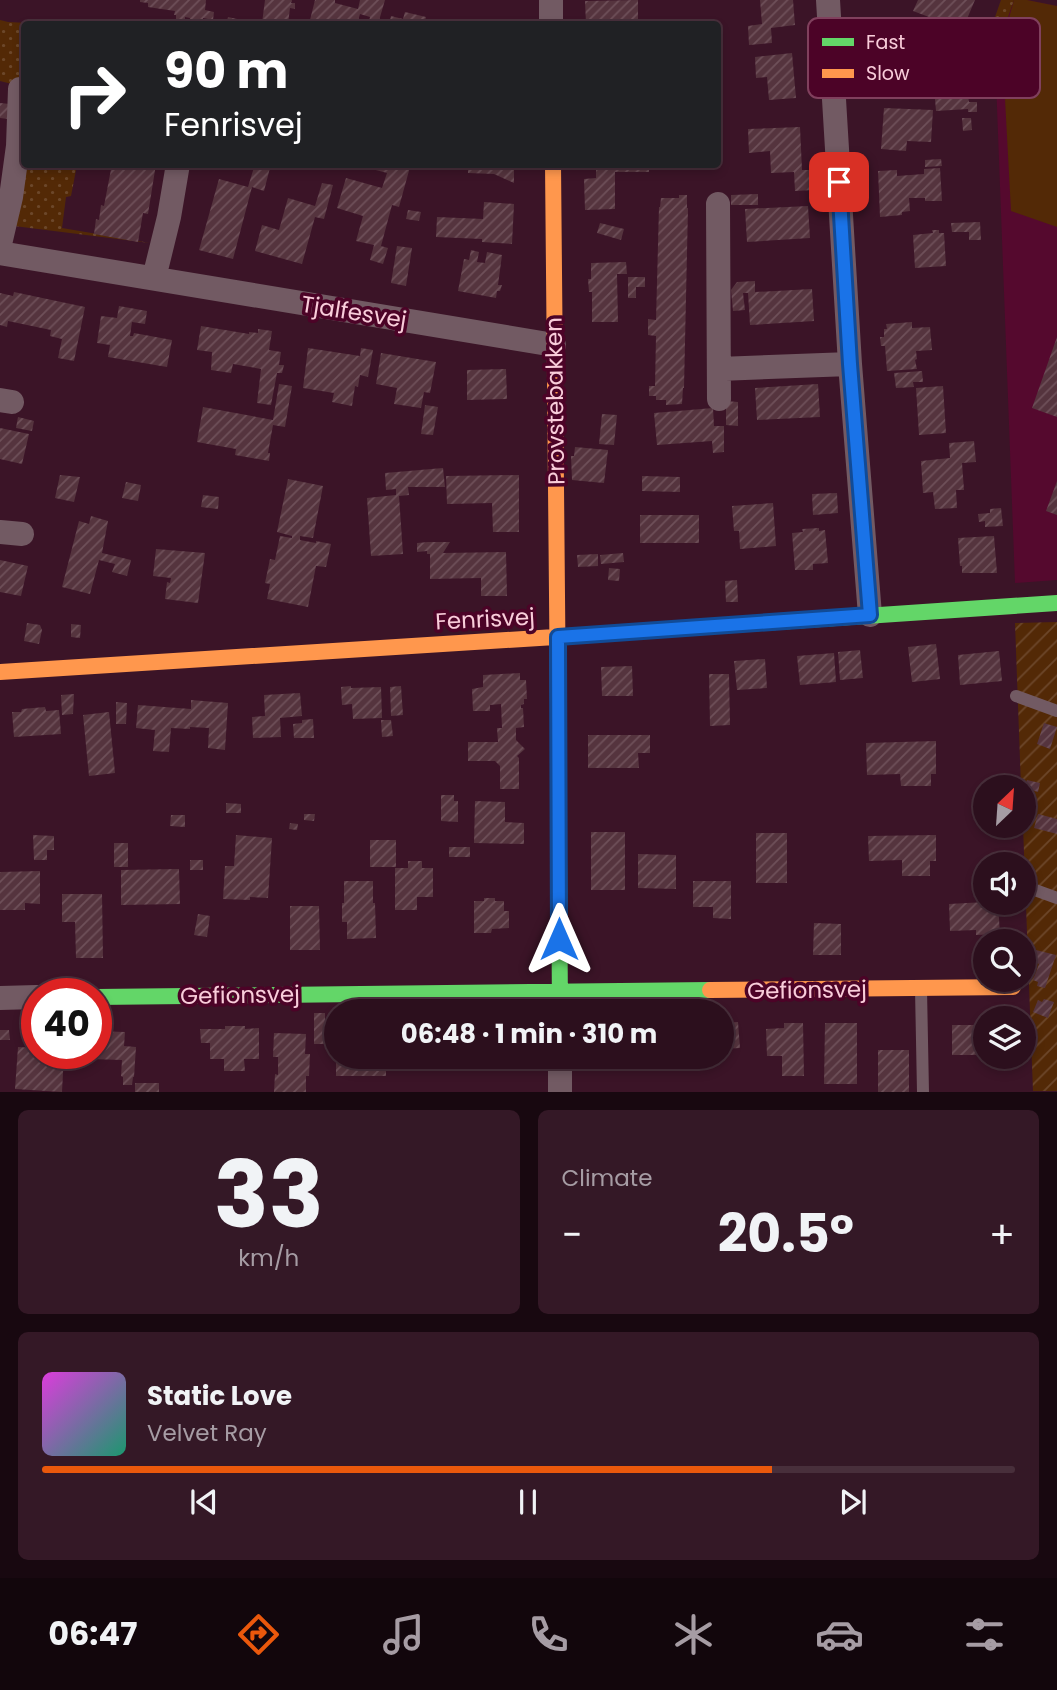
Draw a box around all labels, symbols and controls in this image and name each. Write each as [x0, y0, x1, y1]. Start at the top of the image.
legend [808, 18, 1040, 98]
text: Fast [866, 29, 905, 56]
text: 90 m [164, 37, 288, 105]
icon: right [49, 49, 140, 140]
text: Slow [866, 60, 910, 87]
text: Fenrisvej [164, 102, 303, 147]
pin [809, 152, 869, 212]
icon: arrive [820, 163, 858, 201]
street label: Tjalfesvej [299, 288, 409, 336]
street label: Provstebakken [538, 317, 572, 485]
street label: Fenrisvej [434, 600, 536, 638]
north arrow [973, 775, 1036, 838]
map controls [973, 775, 1036, 1069]
button: sound [973, 852, 1036, 915]
position arrow [522, 902, 596, 976]
button: search [973, 929, 1036, 992]
street label: Gefionsvej [747, 973, 867, 1007]
speed limit sign: 40 [21, 978, 112, 1069]
street label: Gefionsvej [180, 978, 300, 1012]
button: layers [973, 1006, 1036, 1069]
text: 06:48 · 1 min · 310 m [401, 1016, 657, 1052]
text: 33 [214, 1131, 324, 1259]
text: Climate [562, 1162, 652, 1194]
text: 20.5° [718, 1197, 854, 1270]
text: − [562, 1208, 582, 1261]
text: + [989, 1208, 1015, 1261]
text: km/h [238, 1242, 299, 1274]
text: Static Love [147, 1378, 292, 1414]
text: Velvet Ray [147, 1417, 267, 1449]
icon: previous [185, 1483, 223, 1521]
icon: pause [509, 1483, 547, 1521]
icon: next [834, 1483, 872, 1521]
icon: directions [234, 1610, 283, 1659]
icon: music [379, 1610, 428, 1659]
icon: phone [524, 1610, 573, 1659]
icon: climate [669, 1610, 718, 1659]
icon: car [815, 1610, 864, 1659]
icon: filters [960, 1610, 1009, 1659]
text: 06:47 [48, 1611, 137, 1656]

